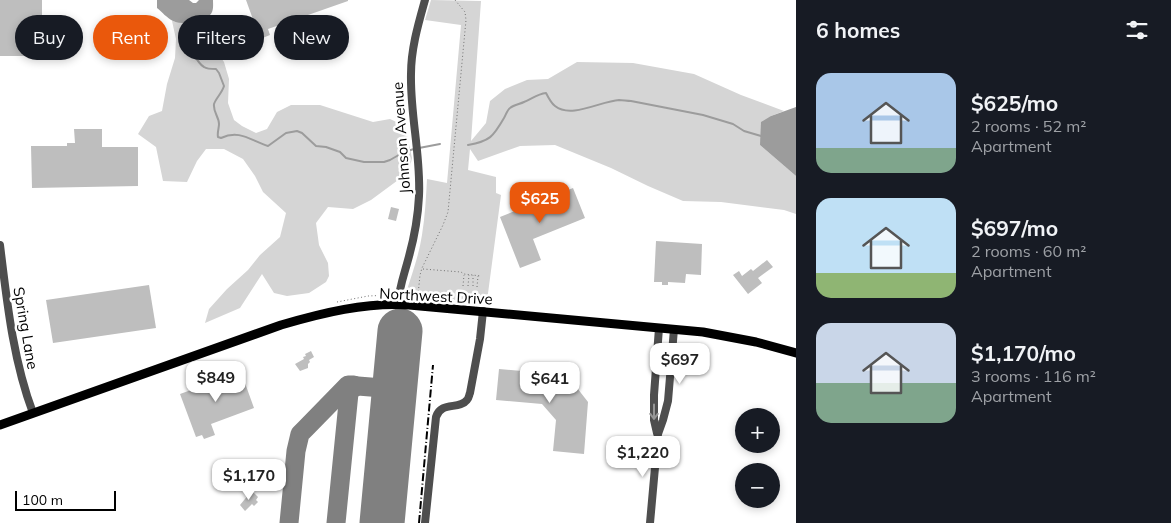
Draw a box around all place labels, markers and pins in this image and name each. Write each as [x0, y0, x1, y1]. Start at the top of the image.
pin: $625 [510, 182, 570, 224]
pin: $697 [650, 342, 710, 385]
pin: $849 [186, 360, 246, 403]
pin: $641 [520, 362, 580, 404]
pin: $1,220 [602, 436, 684, 478]
pin: $1,170 [208, 458, 290, 501]

